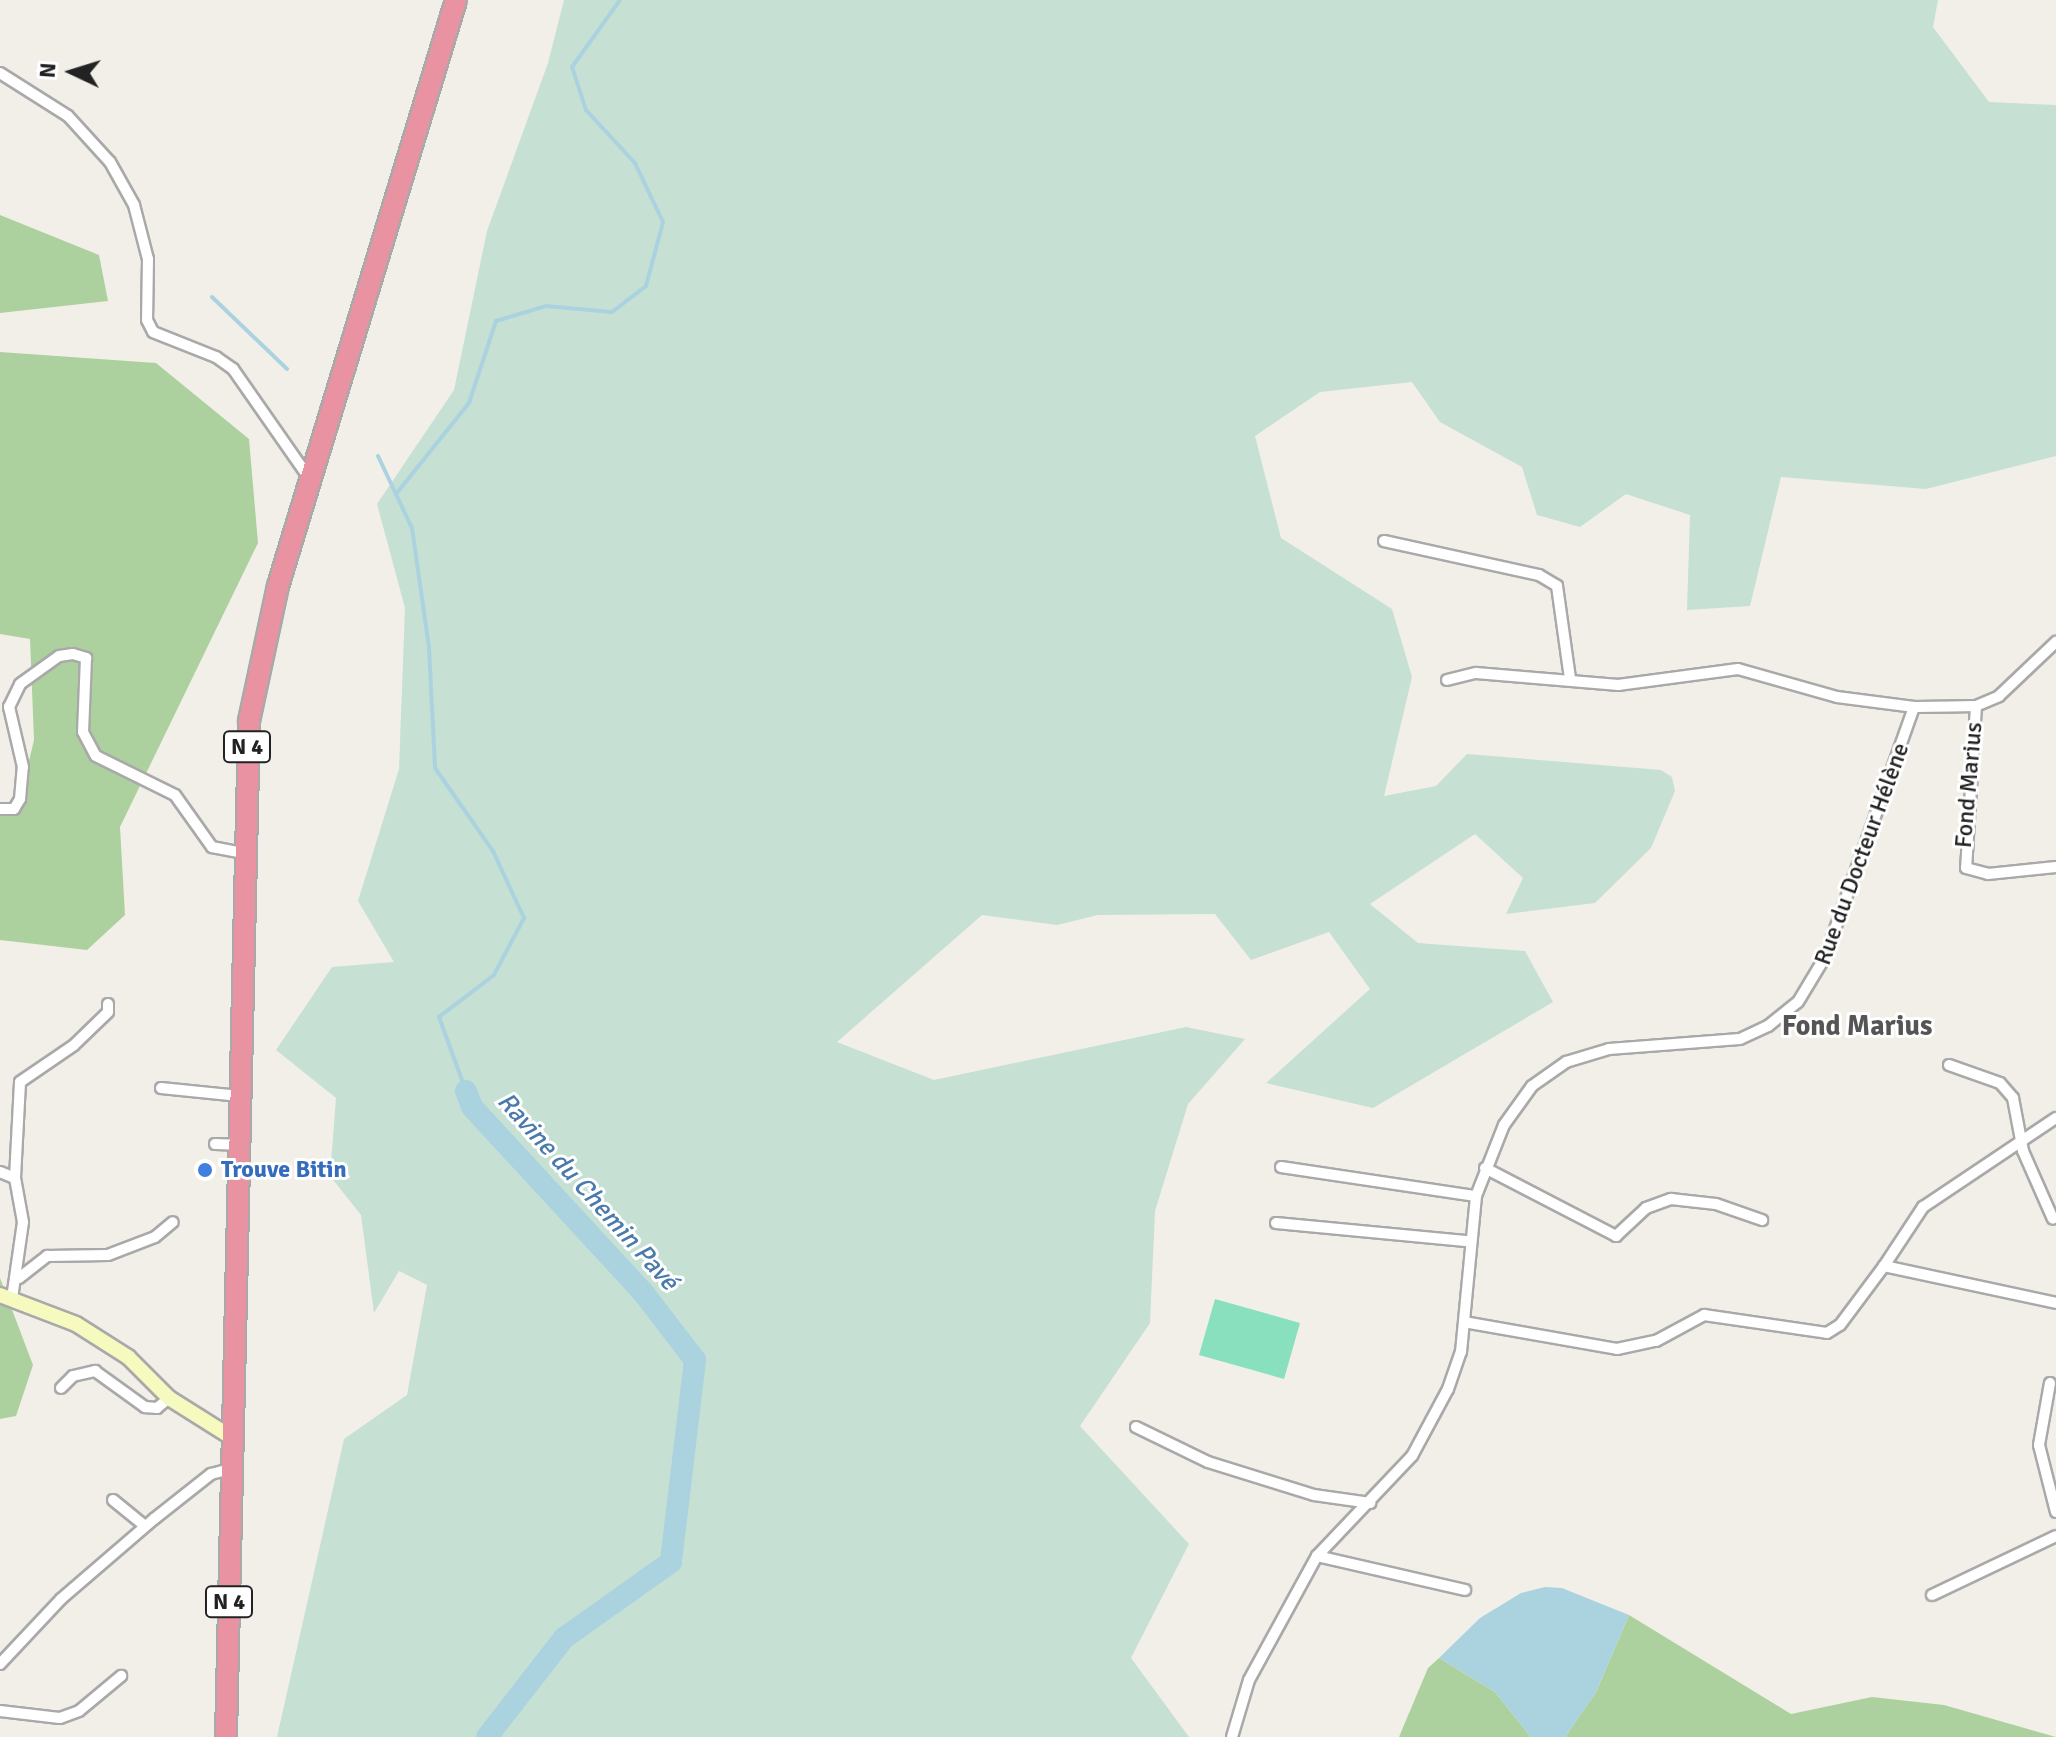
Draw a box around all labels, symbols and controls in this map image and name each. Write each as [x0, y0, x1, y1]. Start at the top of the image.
north arrow [32, 32, 112, 112]
text: N [34, 62, 62, 79]
street label: Fond Marius [1949, 721, 1989, 849]
road number: N 4 [221, 729, 273, 765]
street label: Rue du Docteur Hélène [1808, 739, 1916, 969]
district label: Fond Marius [1782, 1009, 1932, 1043]
water label: Ravine du Chemin Pavé [490, 1087, 684, 1297]
place label: Trouve Bitin [221, 1156, 347, 1184]
marker: Trouve Bitin [196, 1161, 214, 1179]
road number: N 4 [203, 1584, 255, 1620]

